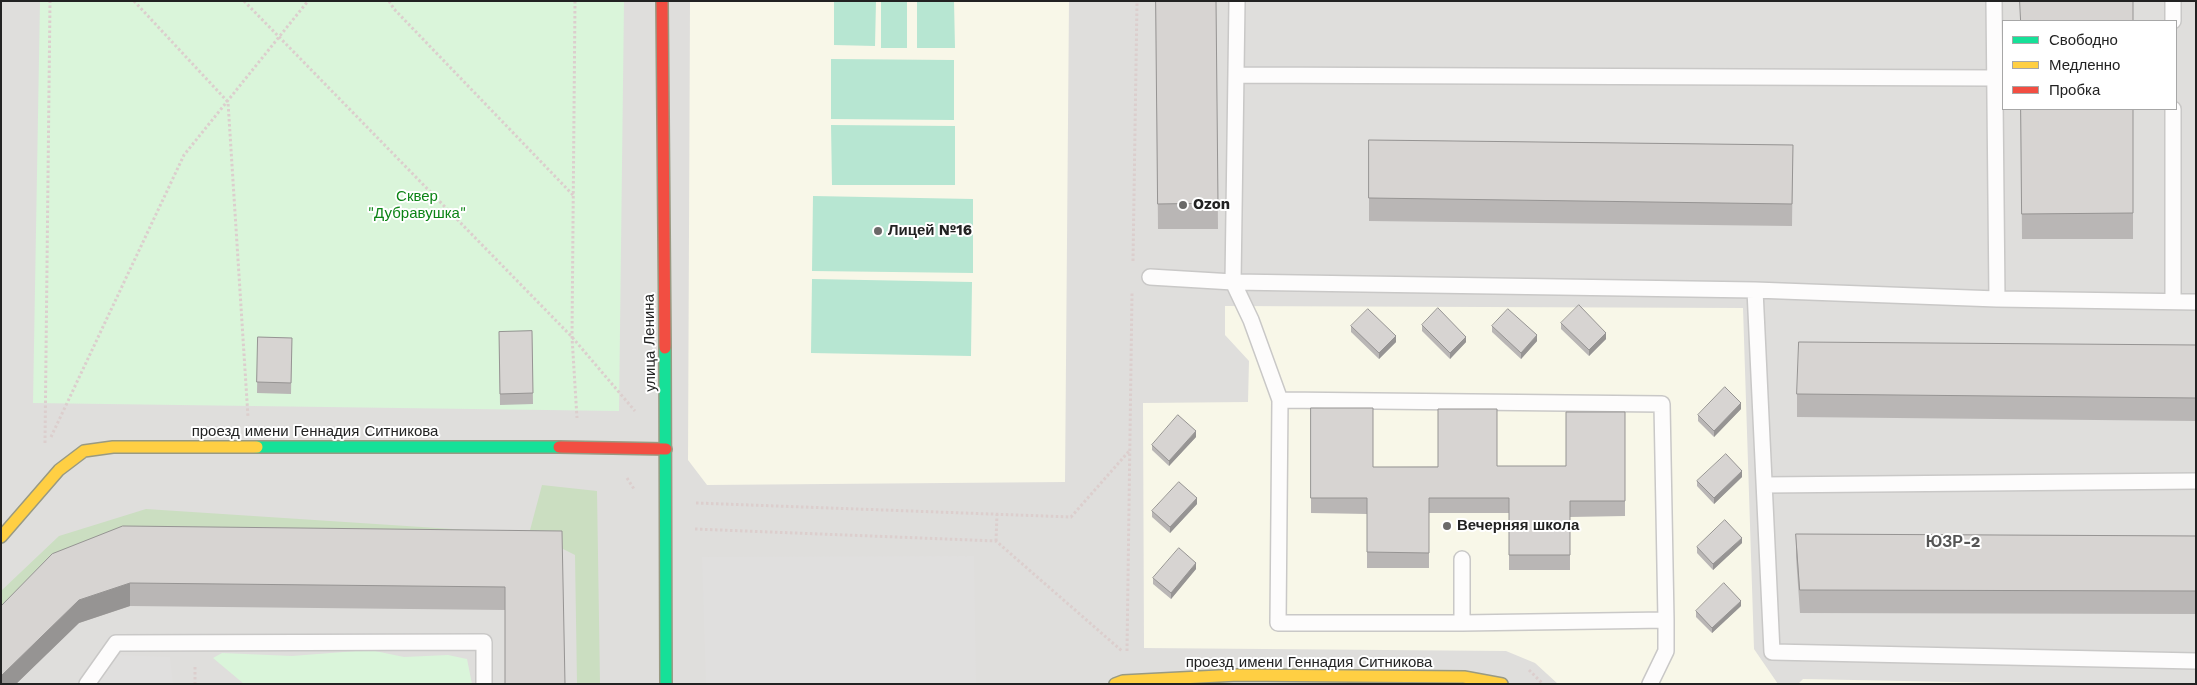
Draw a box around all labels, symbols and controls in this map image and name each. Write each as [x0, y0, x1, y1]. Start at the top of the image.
legend [2002, 20, 2177, 110]
text: Свободно [2049, 31, 2118, 49]
text: Медленно [2049, 56, 2120, 74]
text: Пробка [2049, 81, 2100, 99]
park label: Сквер "Дубравушка" [368, 188, 466, 223]
place label: Ozon [1193, 196, 1230, 214]
marker: Ozon [1177, 199, 1189, 211]
place label: Лицей №16 [888, 222, 972, 240]
marker: Лицей №16 [872, 225, 884, 237]
street label: улица Ленина [640, 294, 660, 392]
street label: проезд имени Геннадия Ситникова [192, 423, 438, 441]
place label: Вечерняя школа [1457, 517, 1579, 535]
marker: Вечерняя школа [1441, 520, 1453, 532]
district label: ЮЗР-2 [1926, 532, 1980, 552]
street label: проезд имени Геннадия Ситникова [1186, 654, 1432, 672]

